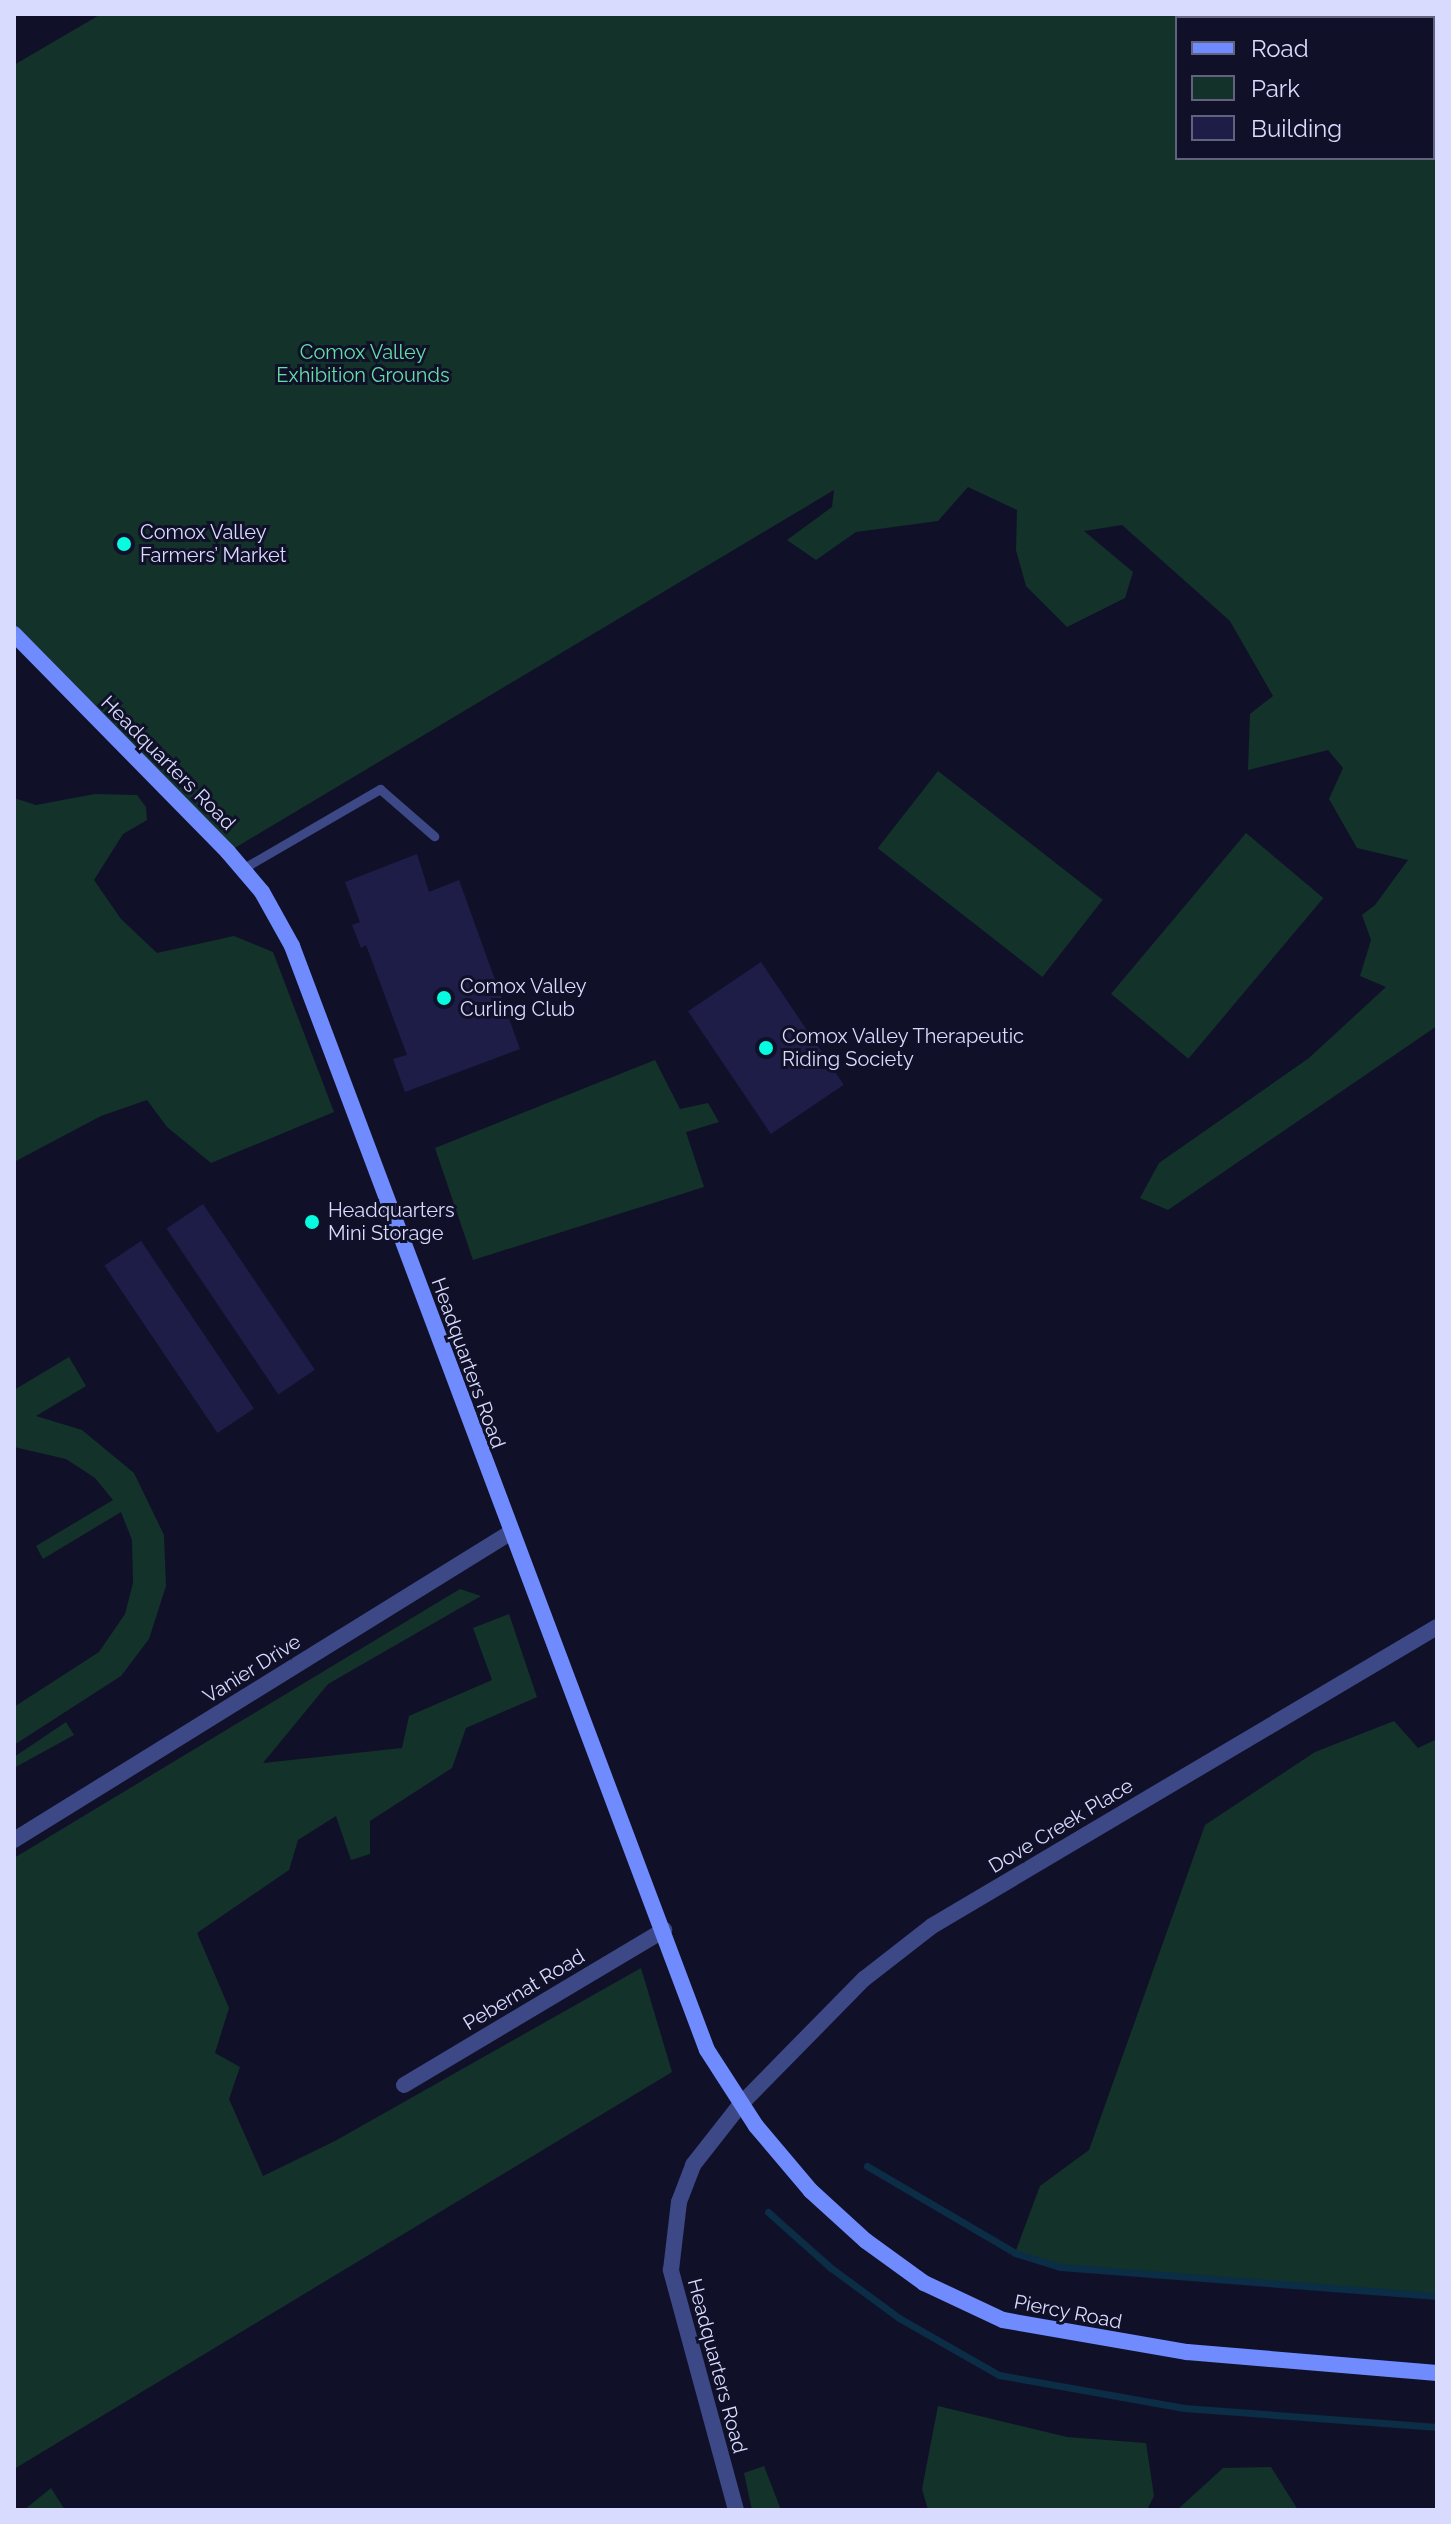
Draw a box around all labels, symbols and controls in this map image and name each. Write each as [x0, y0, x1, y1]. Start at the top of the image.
legend [1175, 16, 1435, 160]
text: Road [1251, 34, 1309, 63]
text: Park [1251, 74, 1300, 103]
text: Building [1251, 114, 1342, 143]
park label: Comox Valley Exhibition Grounds [276, 341, 450, 388]
place label: Comox Valley Farmers’ Market [140, 520, 287, 567]
marker: Comox Valley Farmers’ Market [115, 535, 133, 553]
street label: Headquarters Road [96, 691, 240, 835]
place label: Comox Valley Curling Club [460, 974, 587, 1021]
marker: Comox Valley Curling Club [435, 989, 453, 1007]
place label: Comox Valley Therapeutic Riding Society [782, 1024, 1026, 1071]
marker: Comox Valley Therapeutic Riding Society [757, 1039, 775, 1057]
place label: Headquarters Mini Storage [328, 1198, 455, 1245]
marker: Headquarters Mini Storage [303, 1213, 321, 1231]
street label: Headquarters Road [426, 1274, 510, 1452]
street label: Vanier Drive [199, 1629, 305, 1709]
street label: Dove Creek Place [985, 1773, 1137, 1879]
street label: Pebernat Road [459, 1944, 589, 2036]
street label: Headquarters Road [682, 2276, 752, 2456]
street label: Piercy Road [1012, 2290, 1124, 2334]

